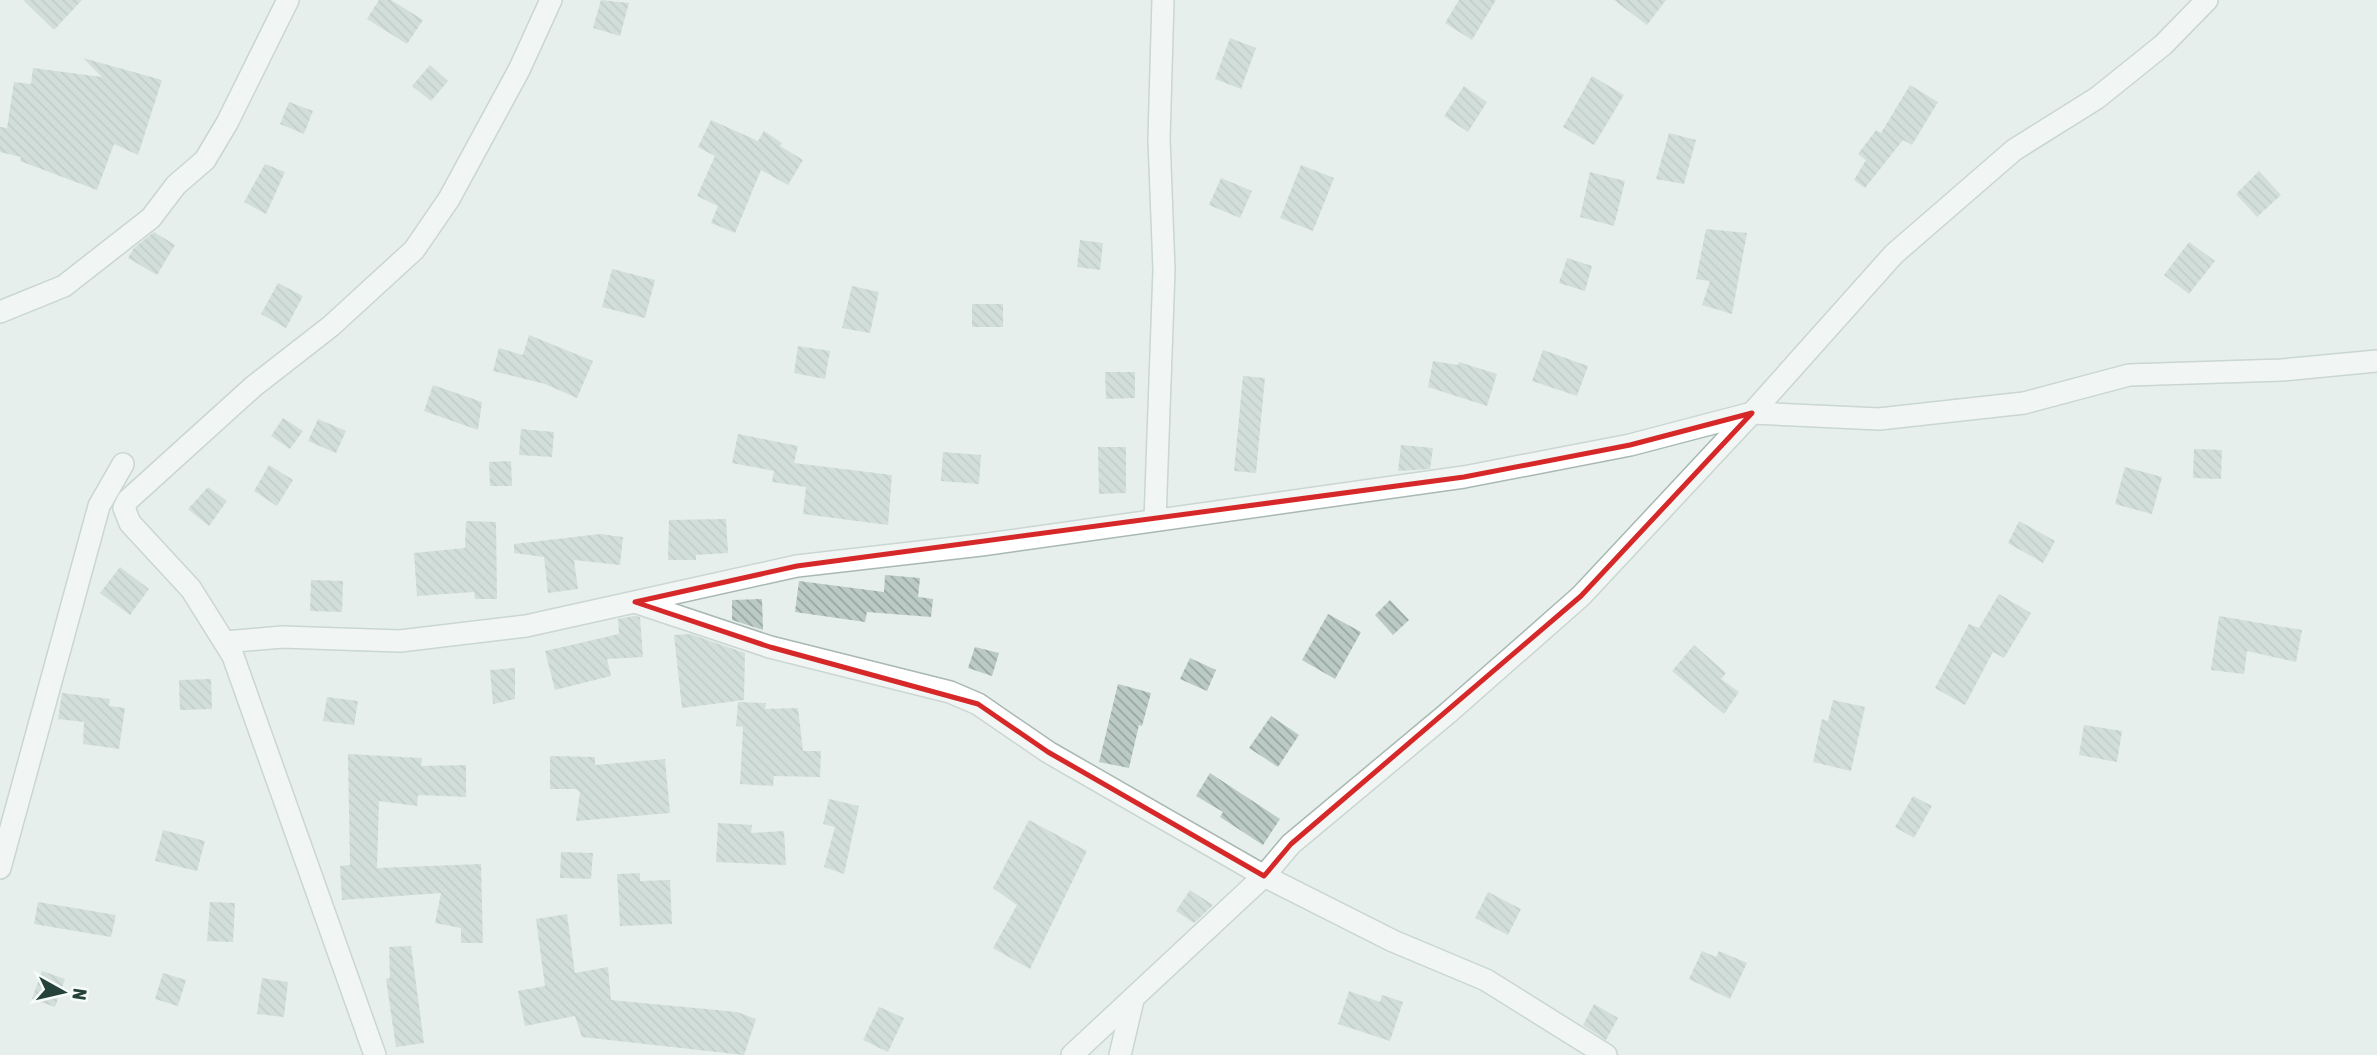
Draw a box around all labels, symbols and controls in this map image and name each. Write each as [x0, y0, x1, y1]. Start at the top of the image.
north arrow [28, 957, 98, 1027]
text: N [68, 987, 92, 1001]

